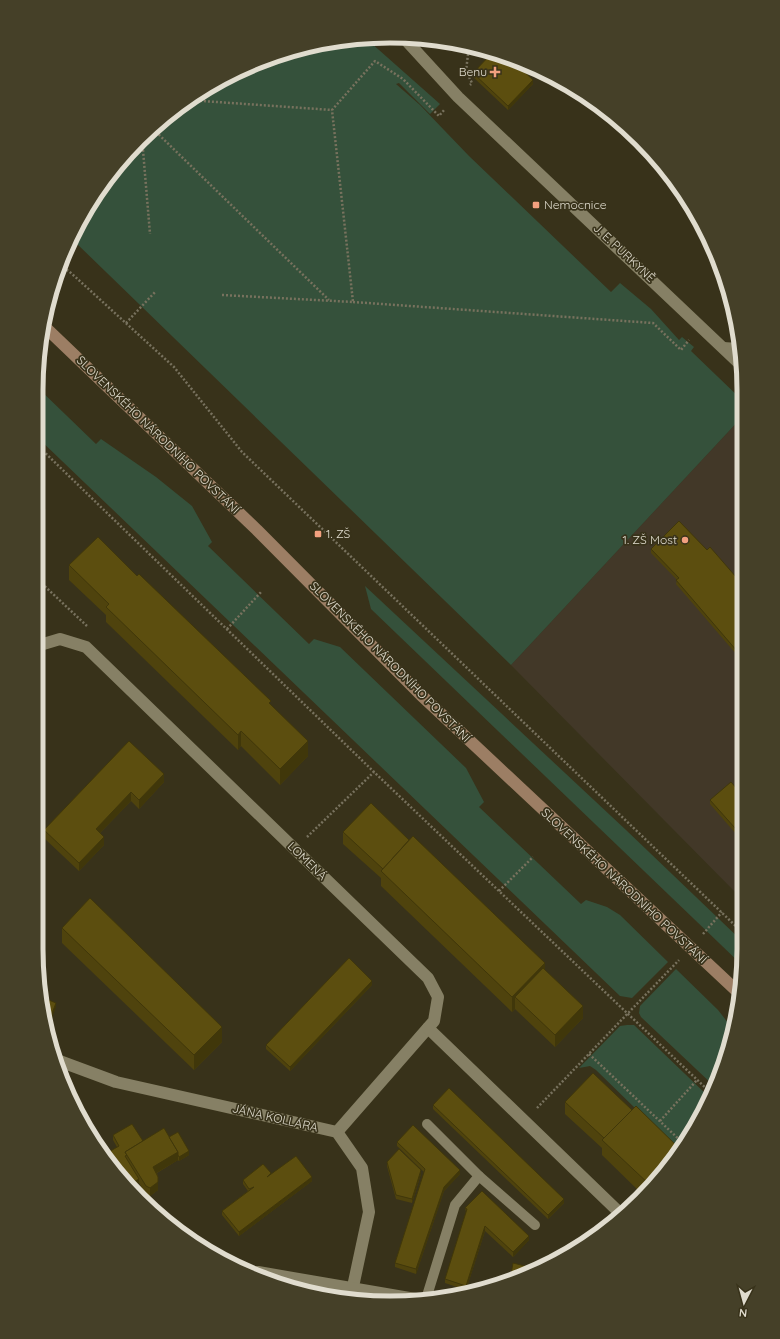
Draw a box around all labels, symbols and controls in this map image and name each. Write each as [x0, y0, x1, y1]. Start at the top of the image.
place label: Benu [459, 64, 487, 79]
marker: Benu [490, 67, 500, 77]
place label: Nemocnice [544, 197, 607, 212]
marker: Nemocnice [531, 200, 541, 210]
street label: J. E. PURKYNĚ [590, 220, 658, 285]
street label: SLOVENSKÉHO NÁRODNÍHO POVSTÁNÍ [74, 352, 244, 517]
place label: 1. ZŠ [326, 526, 351, 541]
marker: 1. ZŠ [313, 529, 323, 539]
place label: 1. ZŠ Most [622, 532, 677, 547]
marker: 1. ZŠ Most [680, 535, 690, 545]
street label: SLOVENSKÉHO NÁRODNÍHO POVSTÁNÍ [307, 578, 475, 746]
street label: SLOVENSKÉHO NÁRODNÍHO POVSTÁNÍ [538, 805, 711, 967]
street label: LOMENÁ [285, 838, 330, 883]
street label: JÁNA KOLLÁRA [231, 1100, 320, 1135]
north arrow [724, 1283, 764, 1323]
text: N [738, 1306, 748, 1320]

